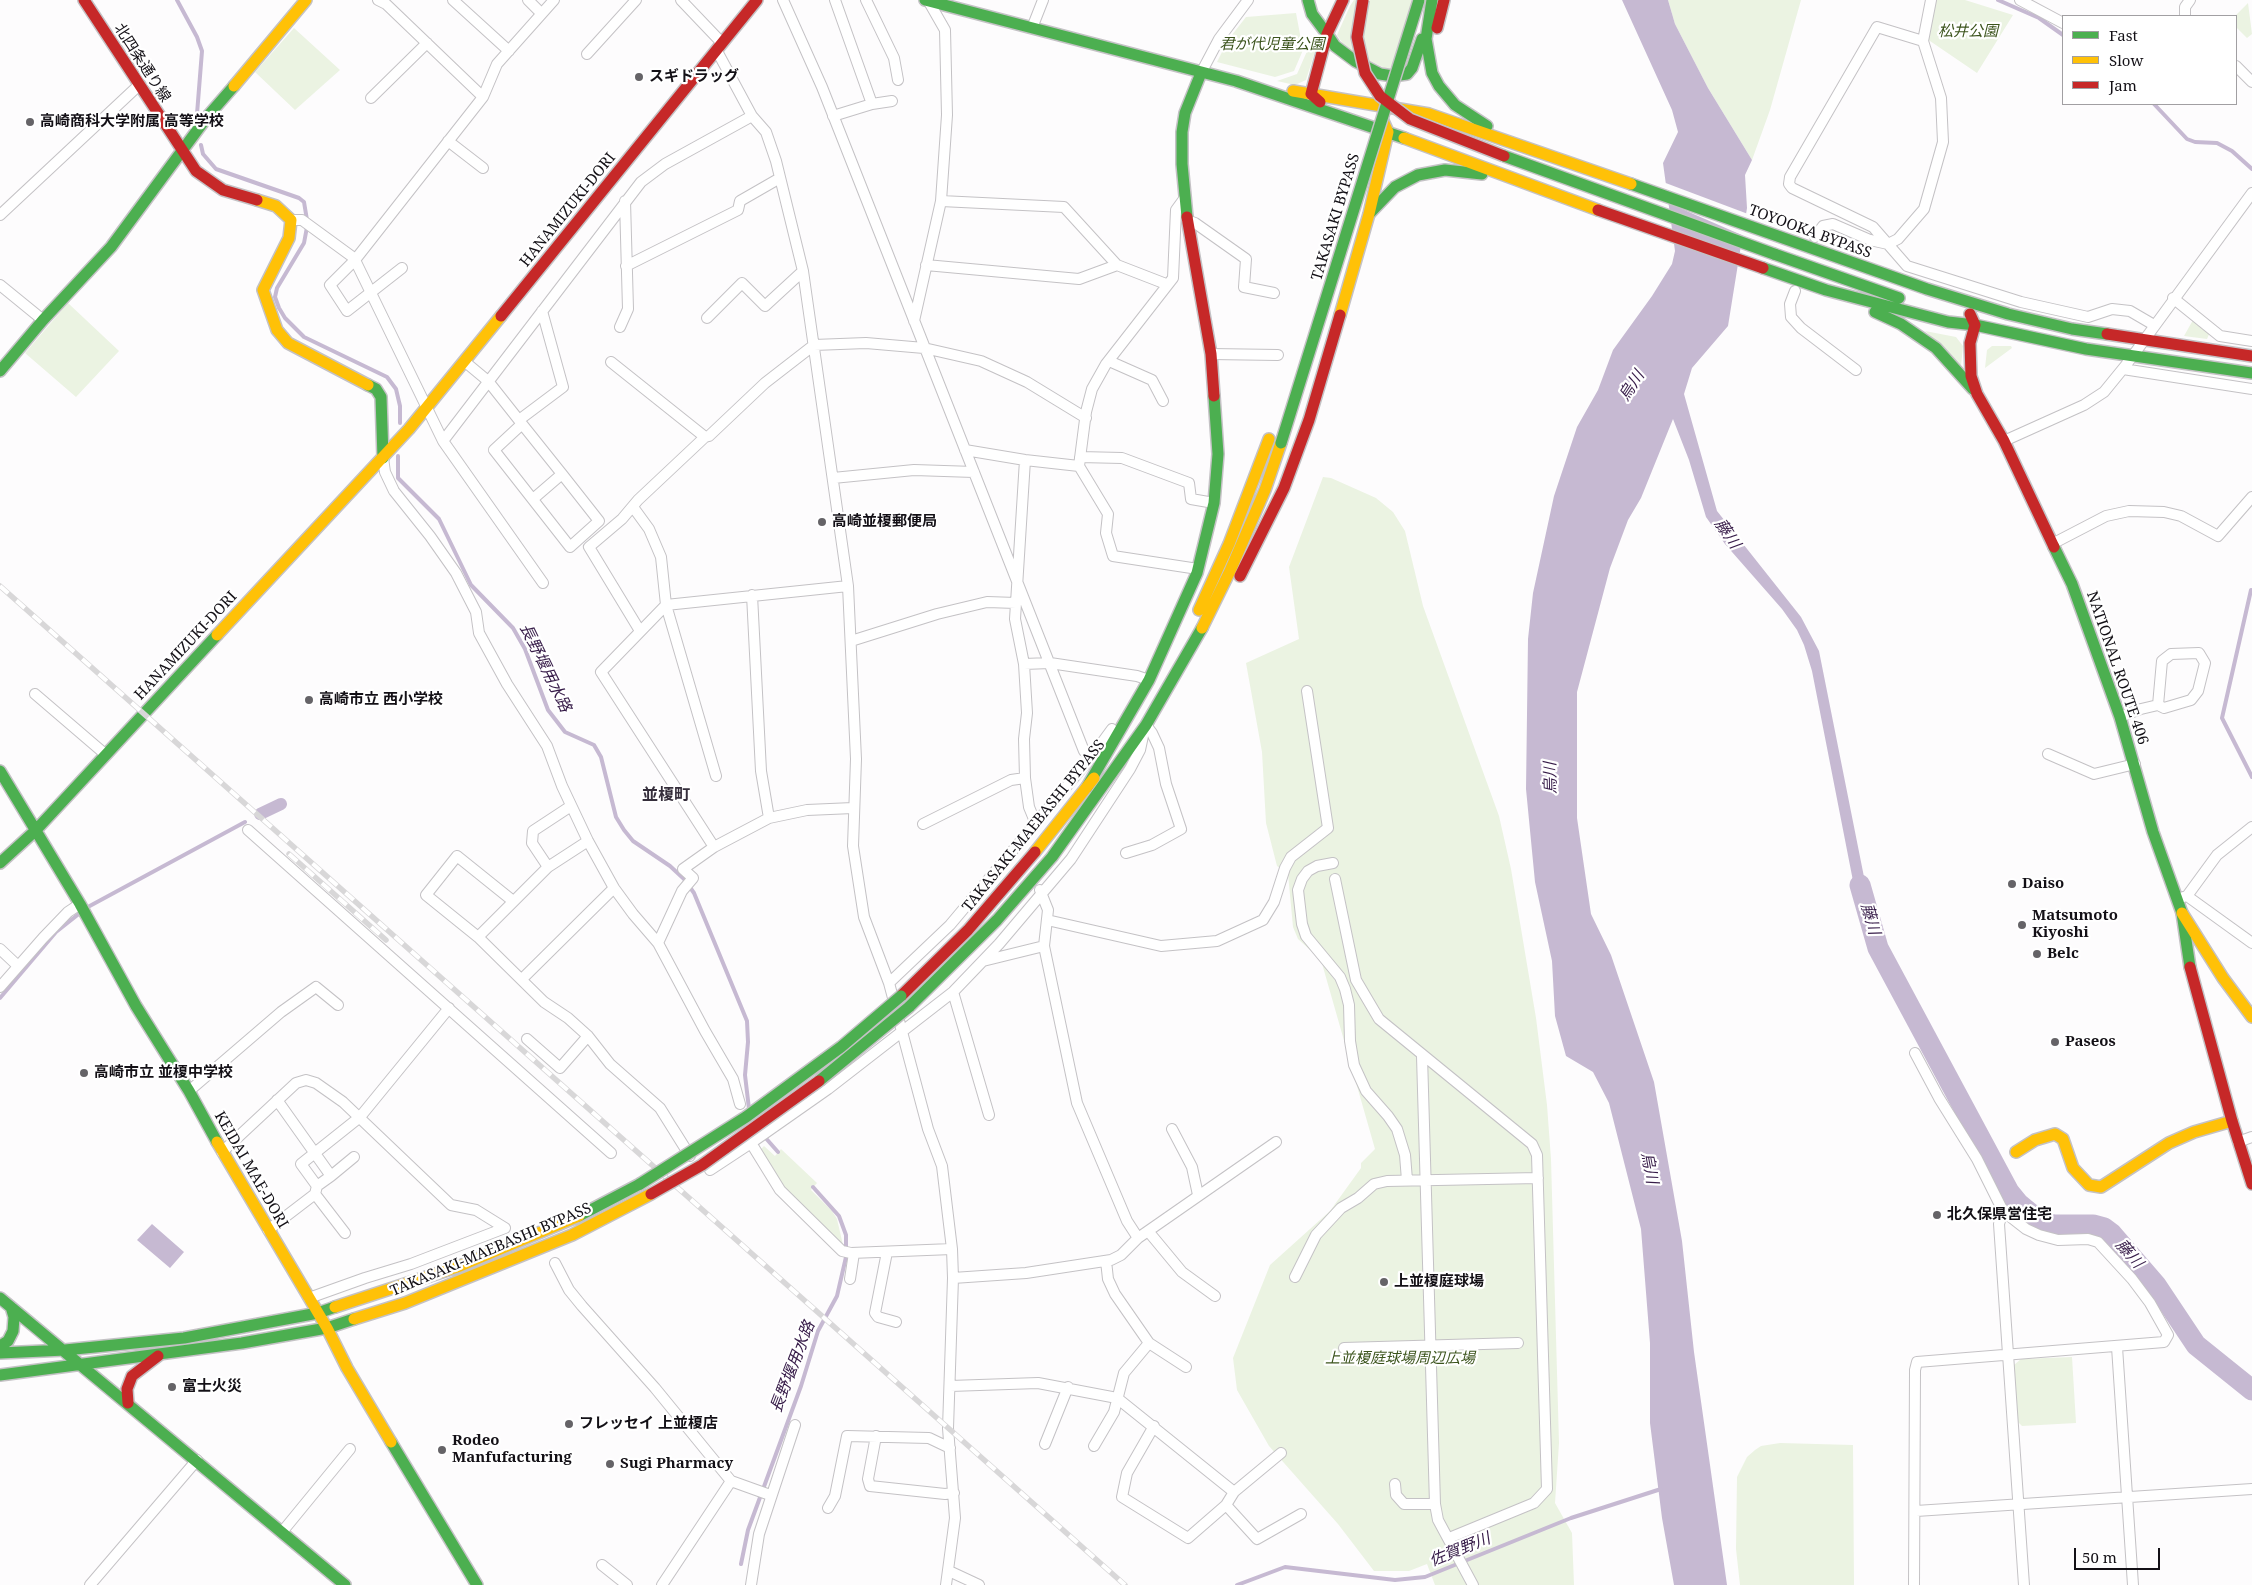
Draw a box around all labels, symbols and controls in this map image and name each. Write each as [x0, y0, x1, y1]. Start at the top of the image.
legend [2062, 15, 2237, 105]
street label: 北四条通り線 [110, 20, 174, 106]
park label: 松井公園 [1938, 23, 1998, 41]
text: Fast [2109, 25, 2138, 45]
park label: 君が代児童公園 [1220, 36, 1324, 54]
text: Slow [2109, 50, 2143, 70]
place label: スギドラッグ [649, 68, 739, 86]
marker: スギドラッグ [633, 71, 645, 83]
text: Jam [2109, 75, 2137, 95]
place label: 高崎商科大学附属 高等学校 [40, 113, 224, 131]
marker: 高崎商科大学附属 高等学校 [24, 116, 36, 128]
street label: HANAMIZUKI-DORI [516, 149, 620, 271]
street label: TAKASAKI BYPASS [1308, 151, 1364, 283]
street label: TOYOOKA BYPASS [1746, 201, 1874, 263]
water label: 烏川 [1615, 367, 1649, 405]
place label: 高崎並榎郵便局 [832, 513, 937, 531]
water label: 藤川 [1710, 515, 1744, 553]
marker: 高崎並榎郵便局 [816, 516, 828, 528]
street label: HANAMIZUKI-DORI [131, 588, 241, 704]
street label: NATIONAL ROUTE 406 [2082, 589, 2152, 747]
water label: 長野堰用水路 [515, 621, 575, 715]
place label: 高崎市立 西小学校 [319, 691, 443, 709]
marker: 高崎市立 西小学校 [303, 694, 315, 706]
street label: TAKASAKI-MAEBASHI BYPASS [959, 736, 1109, 916]
water label: 烏川 [1541, 762, 1561, 794]
district label: 並榎町 [642, 785, 690, 805]
place label: Daiso [2022, 875, 2064, 893]
marker: Daiso [2006, 878, 2018, 890]
water label: 藤川 [1856, 901, 1884, 937]
place label: Matsumoto Kiyoshi [2032, 907, 2118, 942]
marker: Matsumoto Kiyoshi [2016, 919, 2028, 931]
place label: Belc [2047, 945, 2079, 963]
marker: Belc [2031, 948, 2043, 960]
place label: Paseos [2065, 1033, 2116, 1051]
marker: Paseos [2049, 1036, 2061, 1048]
place label: 高崎市立 並榎中学校 [94, 1064, 233, 1082]
marker: 高崎市立 並榎中学校 [78, 1067, 90, 1079]
street label: KEIDAI MAE-DORI [210, 1108, 292, 1232]
water label: 烏川 [1637, 1150, 1661, 1186]
street label: TAKASAKI-MAEBASHI BYPASS [388, 1199, 594, 1301]
place label: 北久保県営住宅 [1947, 1206, 2052, 1224]
marker: 北久保県営住宅 [1931, 1209, 1943, 1221]
water label: 藤川 [2111, 1236, 2147, 1272]
place label: 上並榎庭球場 [1394, 1273, 1484, 1291]
marker: 上並榎庭球場 [1378, 1276, 1390, 1288]
water label: 長野堰用水路 [767, 1319, 819, 1415]
park label: 上並榎庭球場周辺広場 [1325, 1350, 1475, 1368]
place label: 富士火災 [182, 1378, 242, 1396]
marker: 富士火災 [166, 1381, 178, 1393]
place label: フレッセイ 上並榎店 [579, 1415, 718, 1433]
marker: フレッセイ 上並榎店 [563, 1418, 575, 1430]
place label: Rodeo Manfufacturing [452, 1432, 572, 1467]
marker: Rodeo Manfufacturing [436, 1444, 448, 1456]
place label: Sugi Pharmacy [620, 1455, 733, 1473]
marker: Sugi Pharmacy [604, 1458, 616, 1470]
water label: 佐賀野川 [1427, 1529, 1493, 1571]
scale bar [2077, 1538, 2163, 1570]
text: 50 m [2082, 1547, 2117, 1567]

